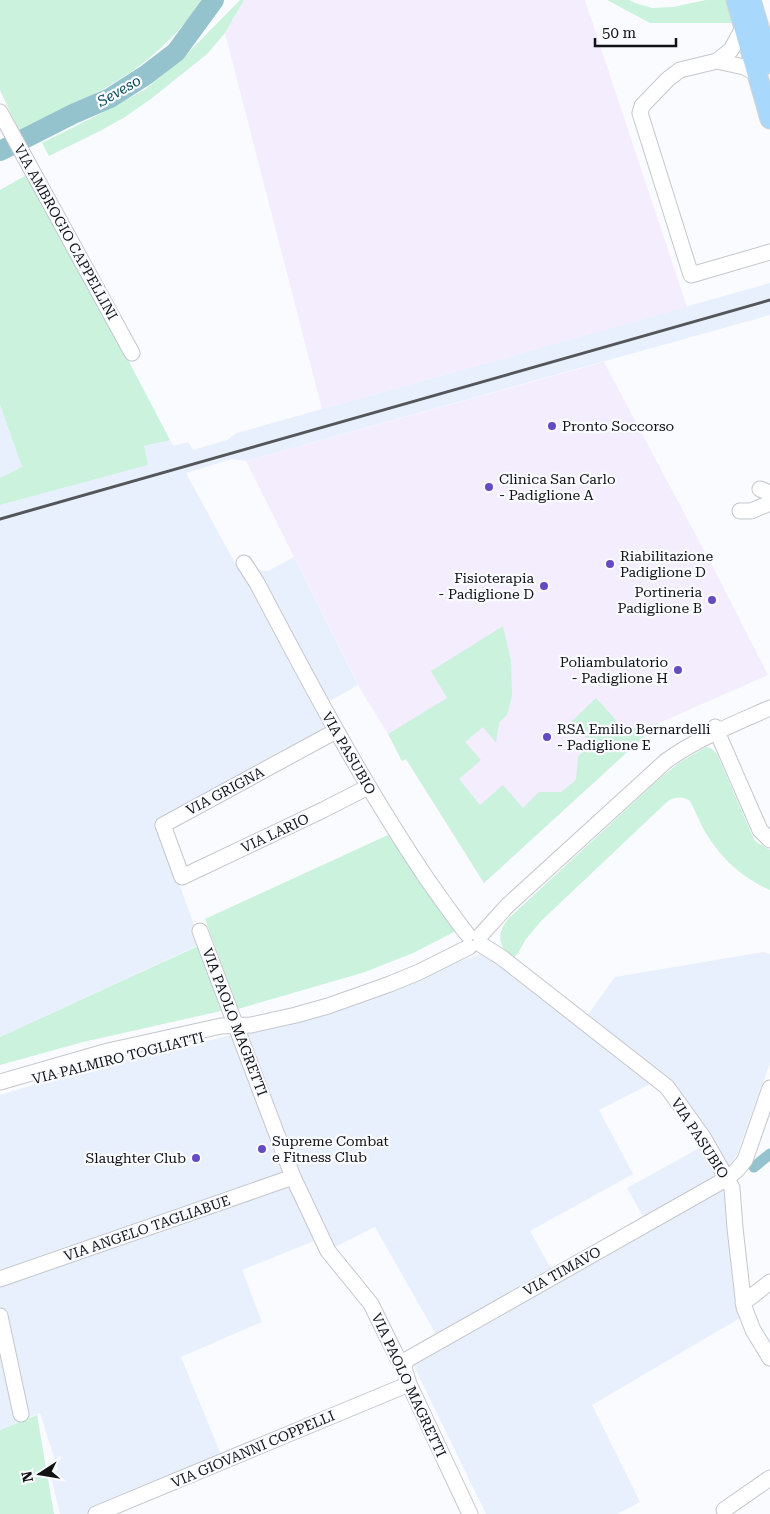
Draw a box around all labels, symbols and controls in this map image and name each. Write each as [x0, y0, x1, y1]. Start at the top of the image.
scale bar [595, 15, 676, 47]
text: 50 m [602, 24, 637, 42]
water label: Seveso [93, 71, 144, 111]
street label: VIA AMBROGIO CAPPELLINI [11, 142, 121, 322]
place label: Pronto Soccorso [562, 418, 674, 434]
marker: Pronto Soccorso [546, 420, 558, 432]
place label: Clinica San Carlo - Padiglione A [499, 471, 616, 503]
marker: Clinica San Carlo - Padiglione A [483, 481, 495, 493]
place label: Riabilitazione Padiglione D [620, 548, 713, 580]
marker: Riabilitazione Padiglione D [604, 558, 616, 570]
place label: Fisioterapia - Padiglione D [438, 570, 534, 602]
marker: Fisioterapia - Padiglione D [538, 580, 550, 592]
place label: Portineria Padiglione B [618, 584, 702, 616]
marker: Portineria Padiglione B [706, 594, 718, 606]
place label: Poliambulatorio - Padiglione H [560, 654, 668, 686]
marker: Poliambulatorio - Padiglione H [672, 664, 684, 676]
street label: VIA PASUBIO [319, 709, 379, 797]
place label: RSA Emilio Bernardelli - Padiglione E [557, 721, 711, 753]
marker: RSA Emilio Bernardelli - Padiglione E [541, 731, 553, 743]
street label: VIA GRIGNA [183, 764, 267, 818]
street label: VIA LARIO [239, 810, 311, 856]
street label: VIA PAOLO MAGRETTI [199, 946, 271, 1098]
street label: VIA PALMIRO TOGLIATTI [30, 1029, 206, 1087]
street label: VIA PASUBIO [668, 1095, 732, 1181]
place label: Supreme Combat e Fitness Club [272, 1133, 389, 1165]
marker: Supreme Combat e Fitness Club [256, 1143, 268, 1155]
place label: Slaughter Club [86, 1150, 186, 1166]
marker: Slaughter Club [190, 1152, 202, 1164]
street label: VIA ANGELO TAGLIABUE [62, 1192, 232, 1264]
street label: VIA TIMAVO [521, 1243, 603, 1299]
street label: VIA PAOLO MAGRETTI [369, 1310, 449, 1460]
street label: VIA GIOVANNI COPPELLI [169, 1407, 337, 1491]
north arrow [15, 1449, 65, 1499]
text: N [18, 1470, 36, 1484]

